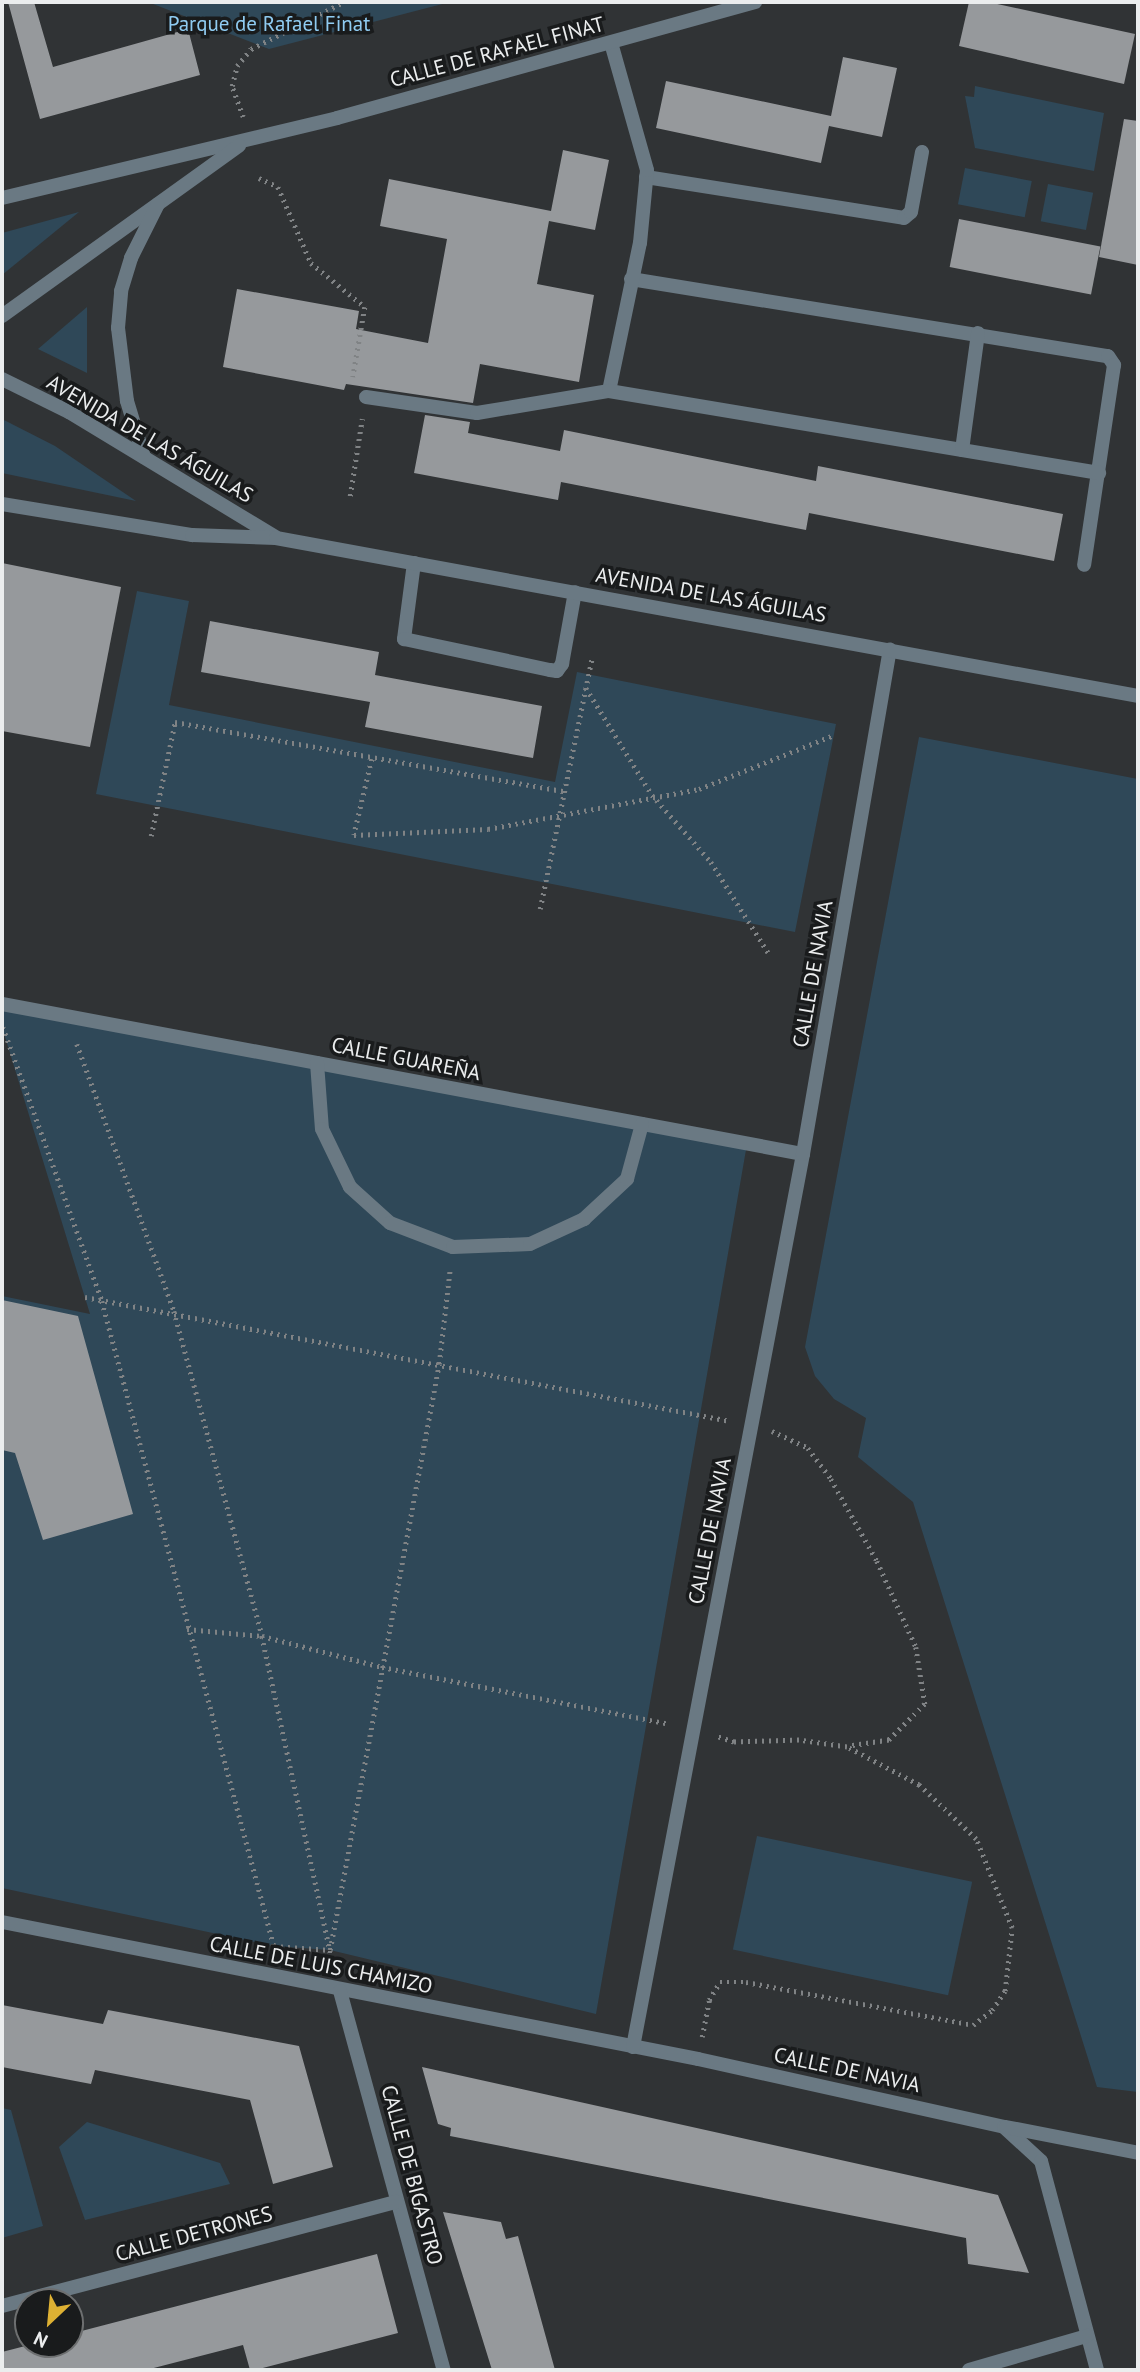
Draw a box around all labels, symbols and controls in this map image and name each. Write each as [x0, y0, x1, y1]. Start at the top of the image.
park label: Parque de Rafael Finat [168, 11, 370, 37]
street label: CALLE DE RAFAEL FINAT [387, 11, 607, 93]
street label: AVENIDA DE LAS ÁGUILAS [42, 369, 258, 509]
street label: AVENIDA DE LAS ÁGUILAS [593, 562, 829, 628]
street label: CALLE DE NAVIA [788, 899, 838, 1049]
street label: CALLE GUAREÑA [329, 1032, 483, 1086]
street label: CALLE DE NAVIA [683, 1456, 737, 1606]
street label: CALLE DE LUIS CHAMIZO [207, 1931, 435, 1999]
street label: CALLE DE NAVIA [772, 2042, 922, 2098]
street label: CALLE DE BIGASTRO [376, 2082, 448, 2268]
street label: CALLE DETRONES [113, 2201, 275, 2267]
north arrow [14, 2288, 84, 2358]
text: N [30, 2327, 52, 2354]

